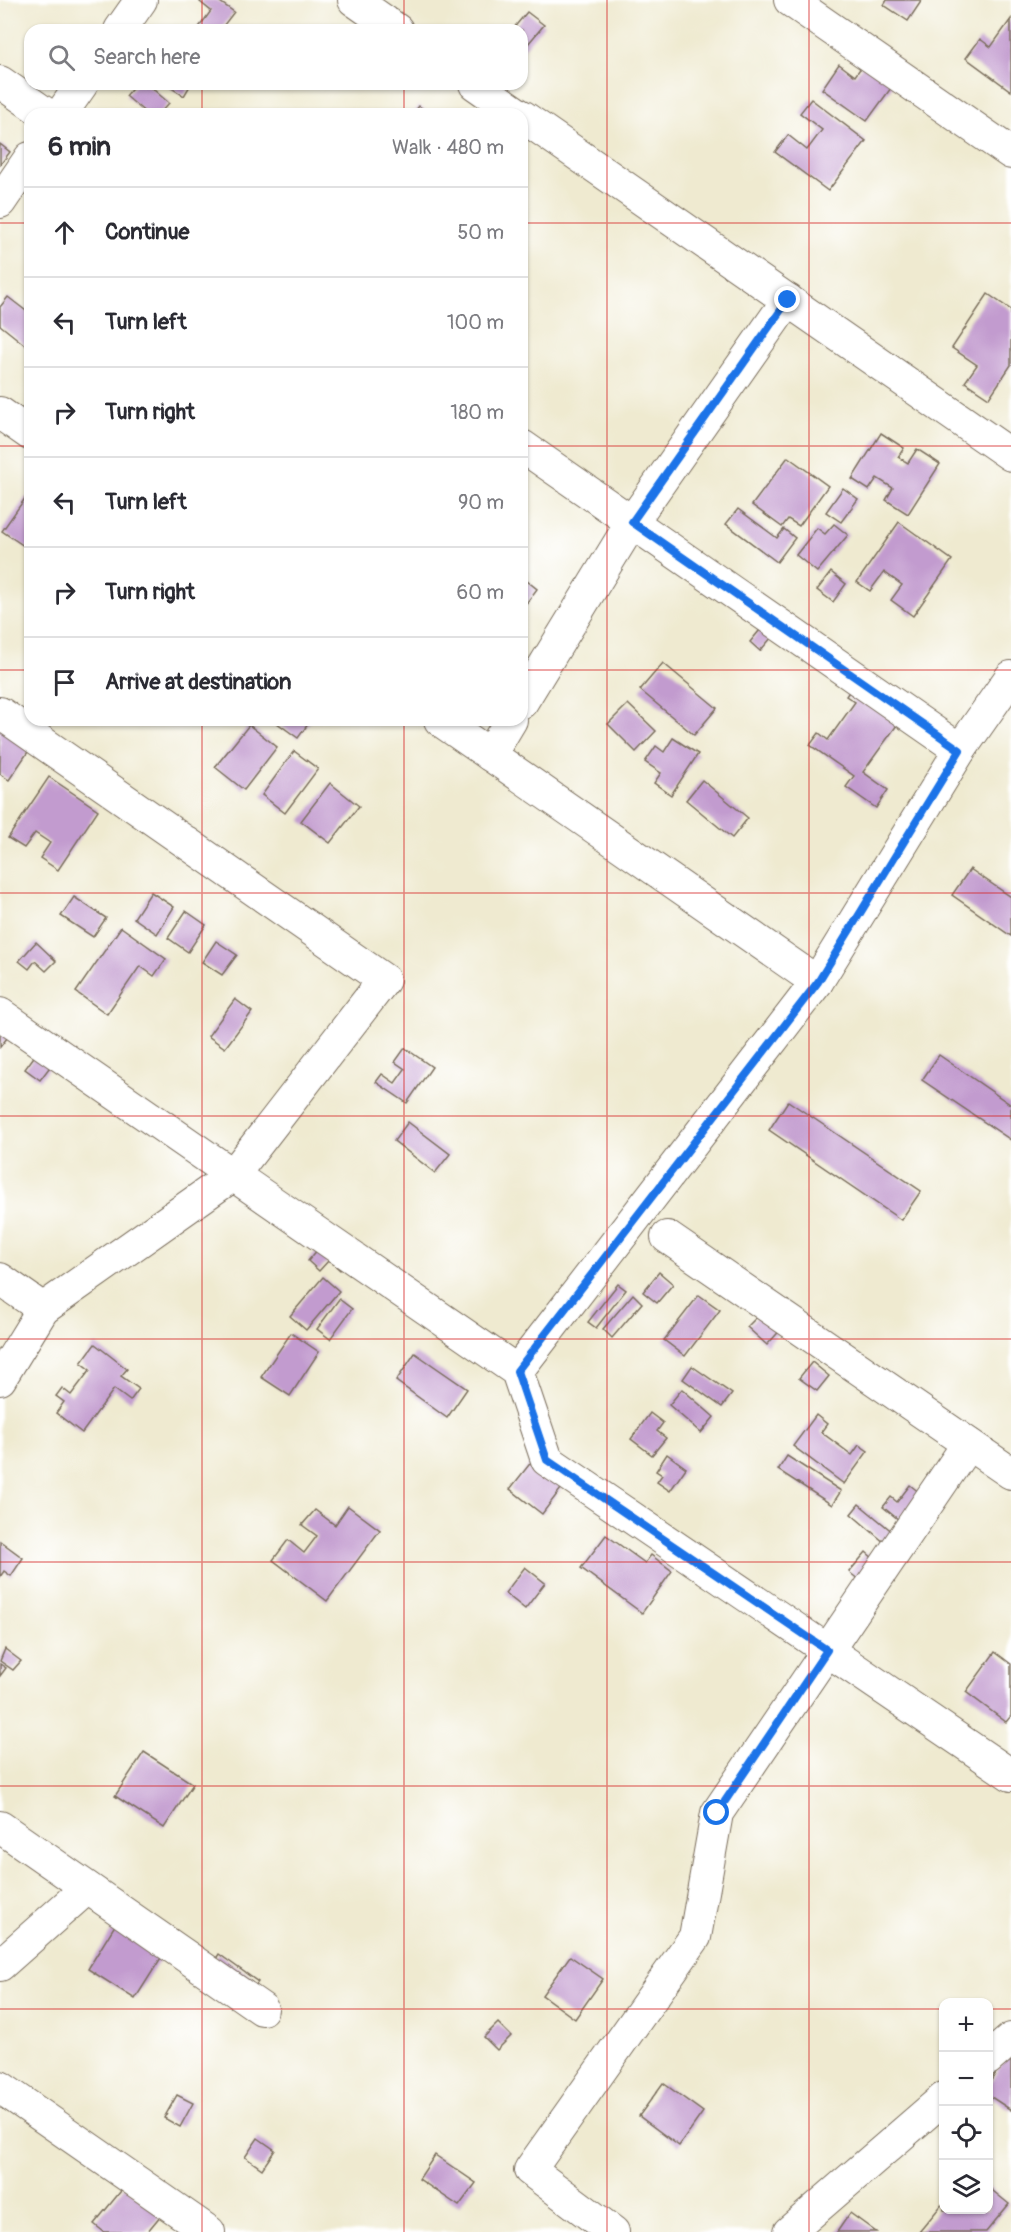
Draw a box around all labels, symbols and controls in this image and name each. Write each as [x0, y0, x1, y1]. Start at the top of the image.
search box [24, 24, 528, 90]
icon: search [45, 41, 78, 74]
text: Search here [93, 43, 200, 71]
text: 6 min [48, 131, 111, 163]
text: Walk · 480 m [392, 135, 504, 160]
icon: ahead [48, 216, 81, 249]
text: Continue [105, 218, 189, 246]
text: 50 m [457, 220, 504, 245]
route end [774, 286, 800, 312]
icon: left [48, 306, 81, 339]
text: Turn left [105, 308, 187, 336]
text: 100 m [447, 310, 504, 335]
icon: right [48, 396, 81, 429]
text: Turn right [105, 398, 195, 426]
text: 180 m [450, 400, 504, 425]
icon: left [48, 486, 81, 519]
text: Turn left [105, 488, 187, 516]
text: 90 m [458, 490, 504, 515]
icon: right [48, 576, 81, 609]
text: Turn right [105, 578, 195, 606]
text: 60 m [457, 580, 504, 605]
icon: arrive [48, 666, 81, 699]
text: Arrive at destination [105, 668, 291, 696]
route start [703, 1799, 729, 1825]
map controls [939, 1998, 993, 2214]
button: + [939, 1998, 993, 2052]
button: − [939, 2052, 993, 2106]
button: locate [939, 2106, 993, 2160]
button: layers [939, 2160, 993, 2214]

